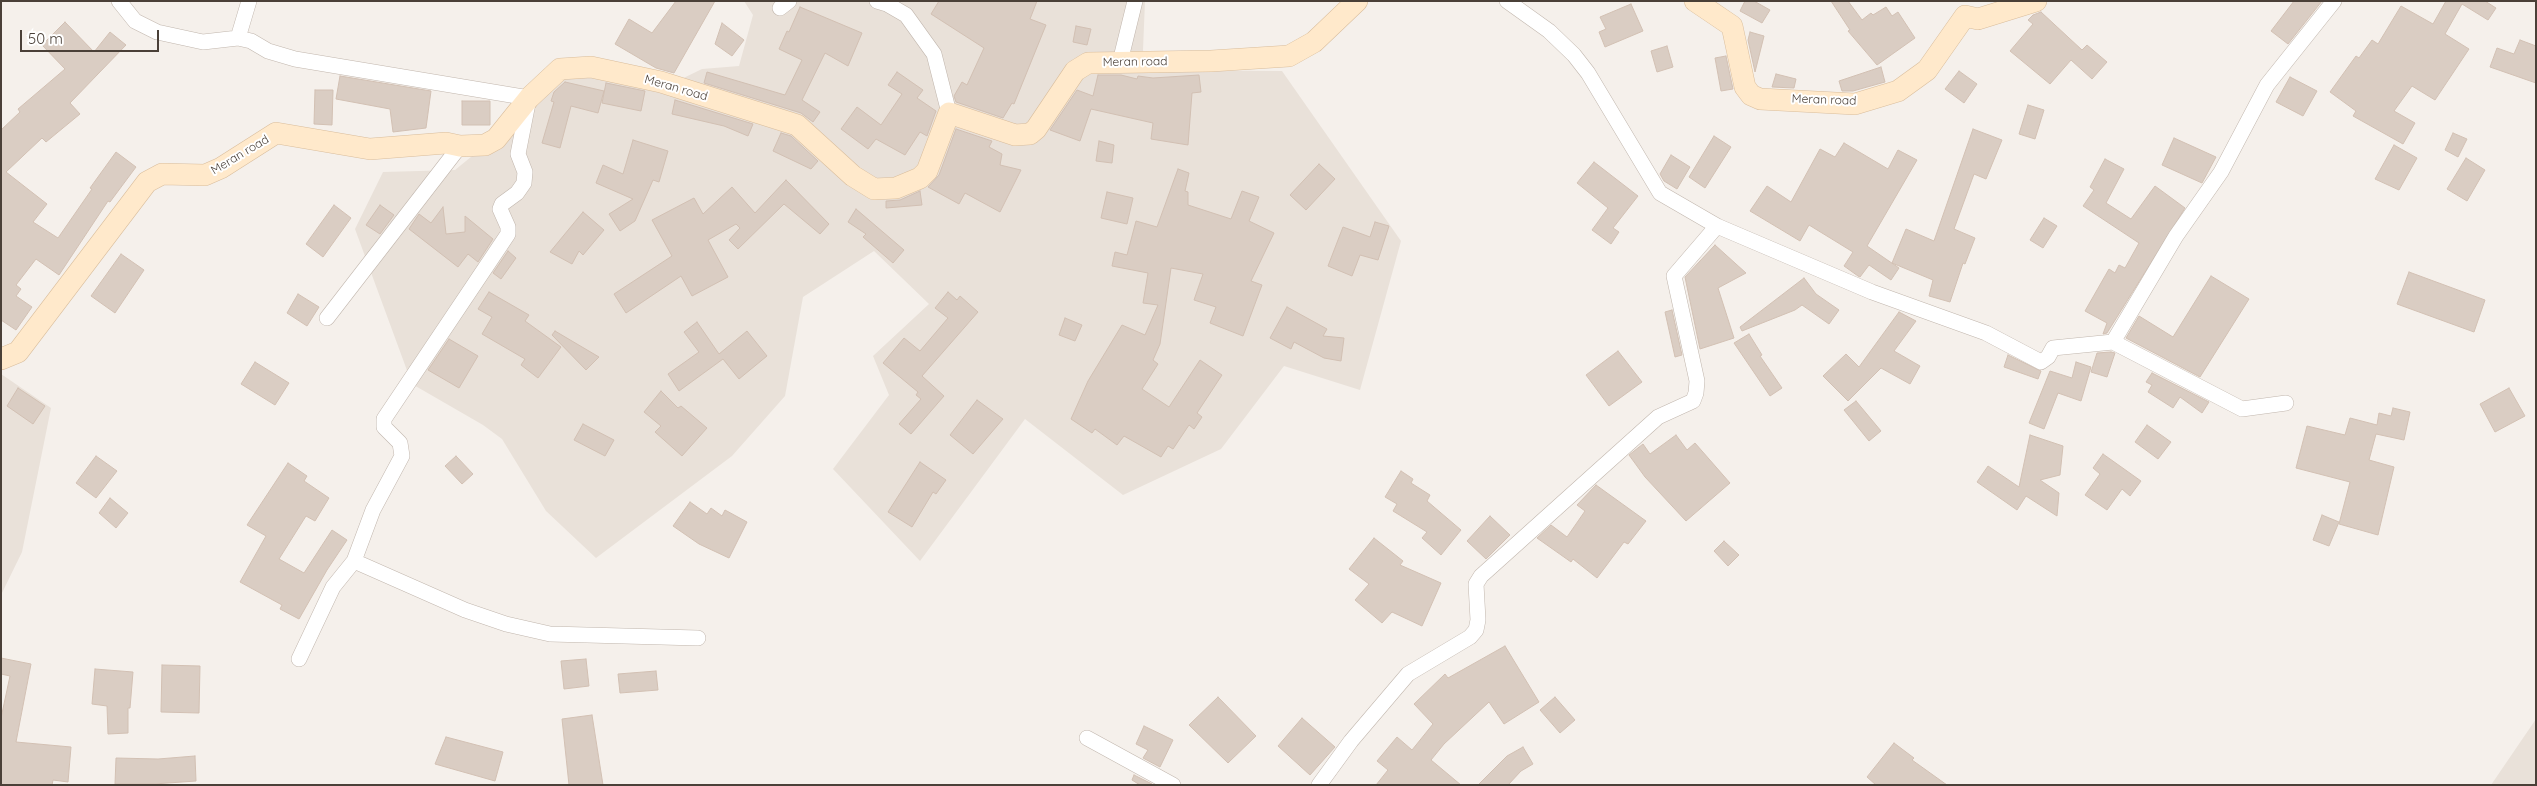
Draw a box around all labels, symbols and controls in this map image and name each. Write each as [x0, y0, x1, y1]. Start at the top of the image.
scale bar [22, 20, 161, 52]
text: 50 m [28, 29, 63, 48]
street label: Meran road [1102, 54, 1168, 70]
street label: Meran road [643, 72, 709, 104]
street label: Meran road [1791, 92, 1857, 108]
street label: Meran road [209, 132, 271, 178]

